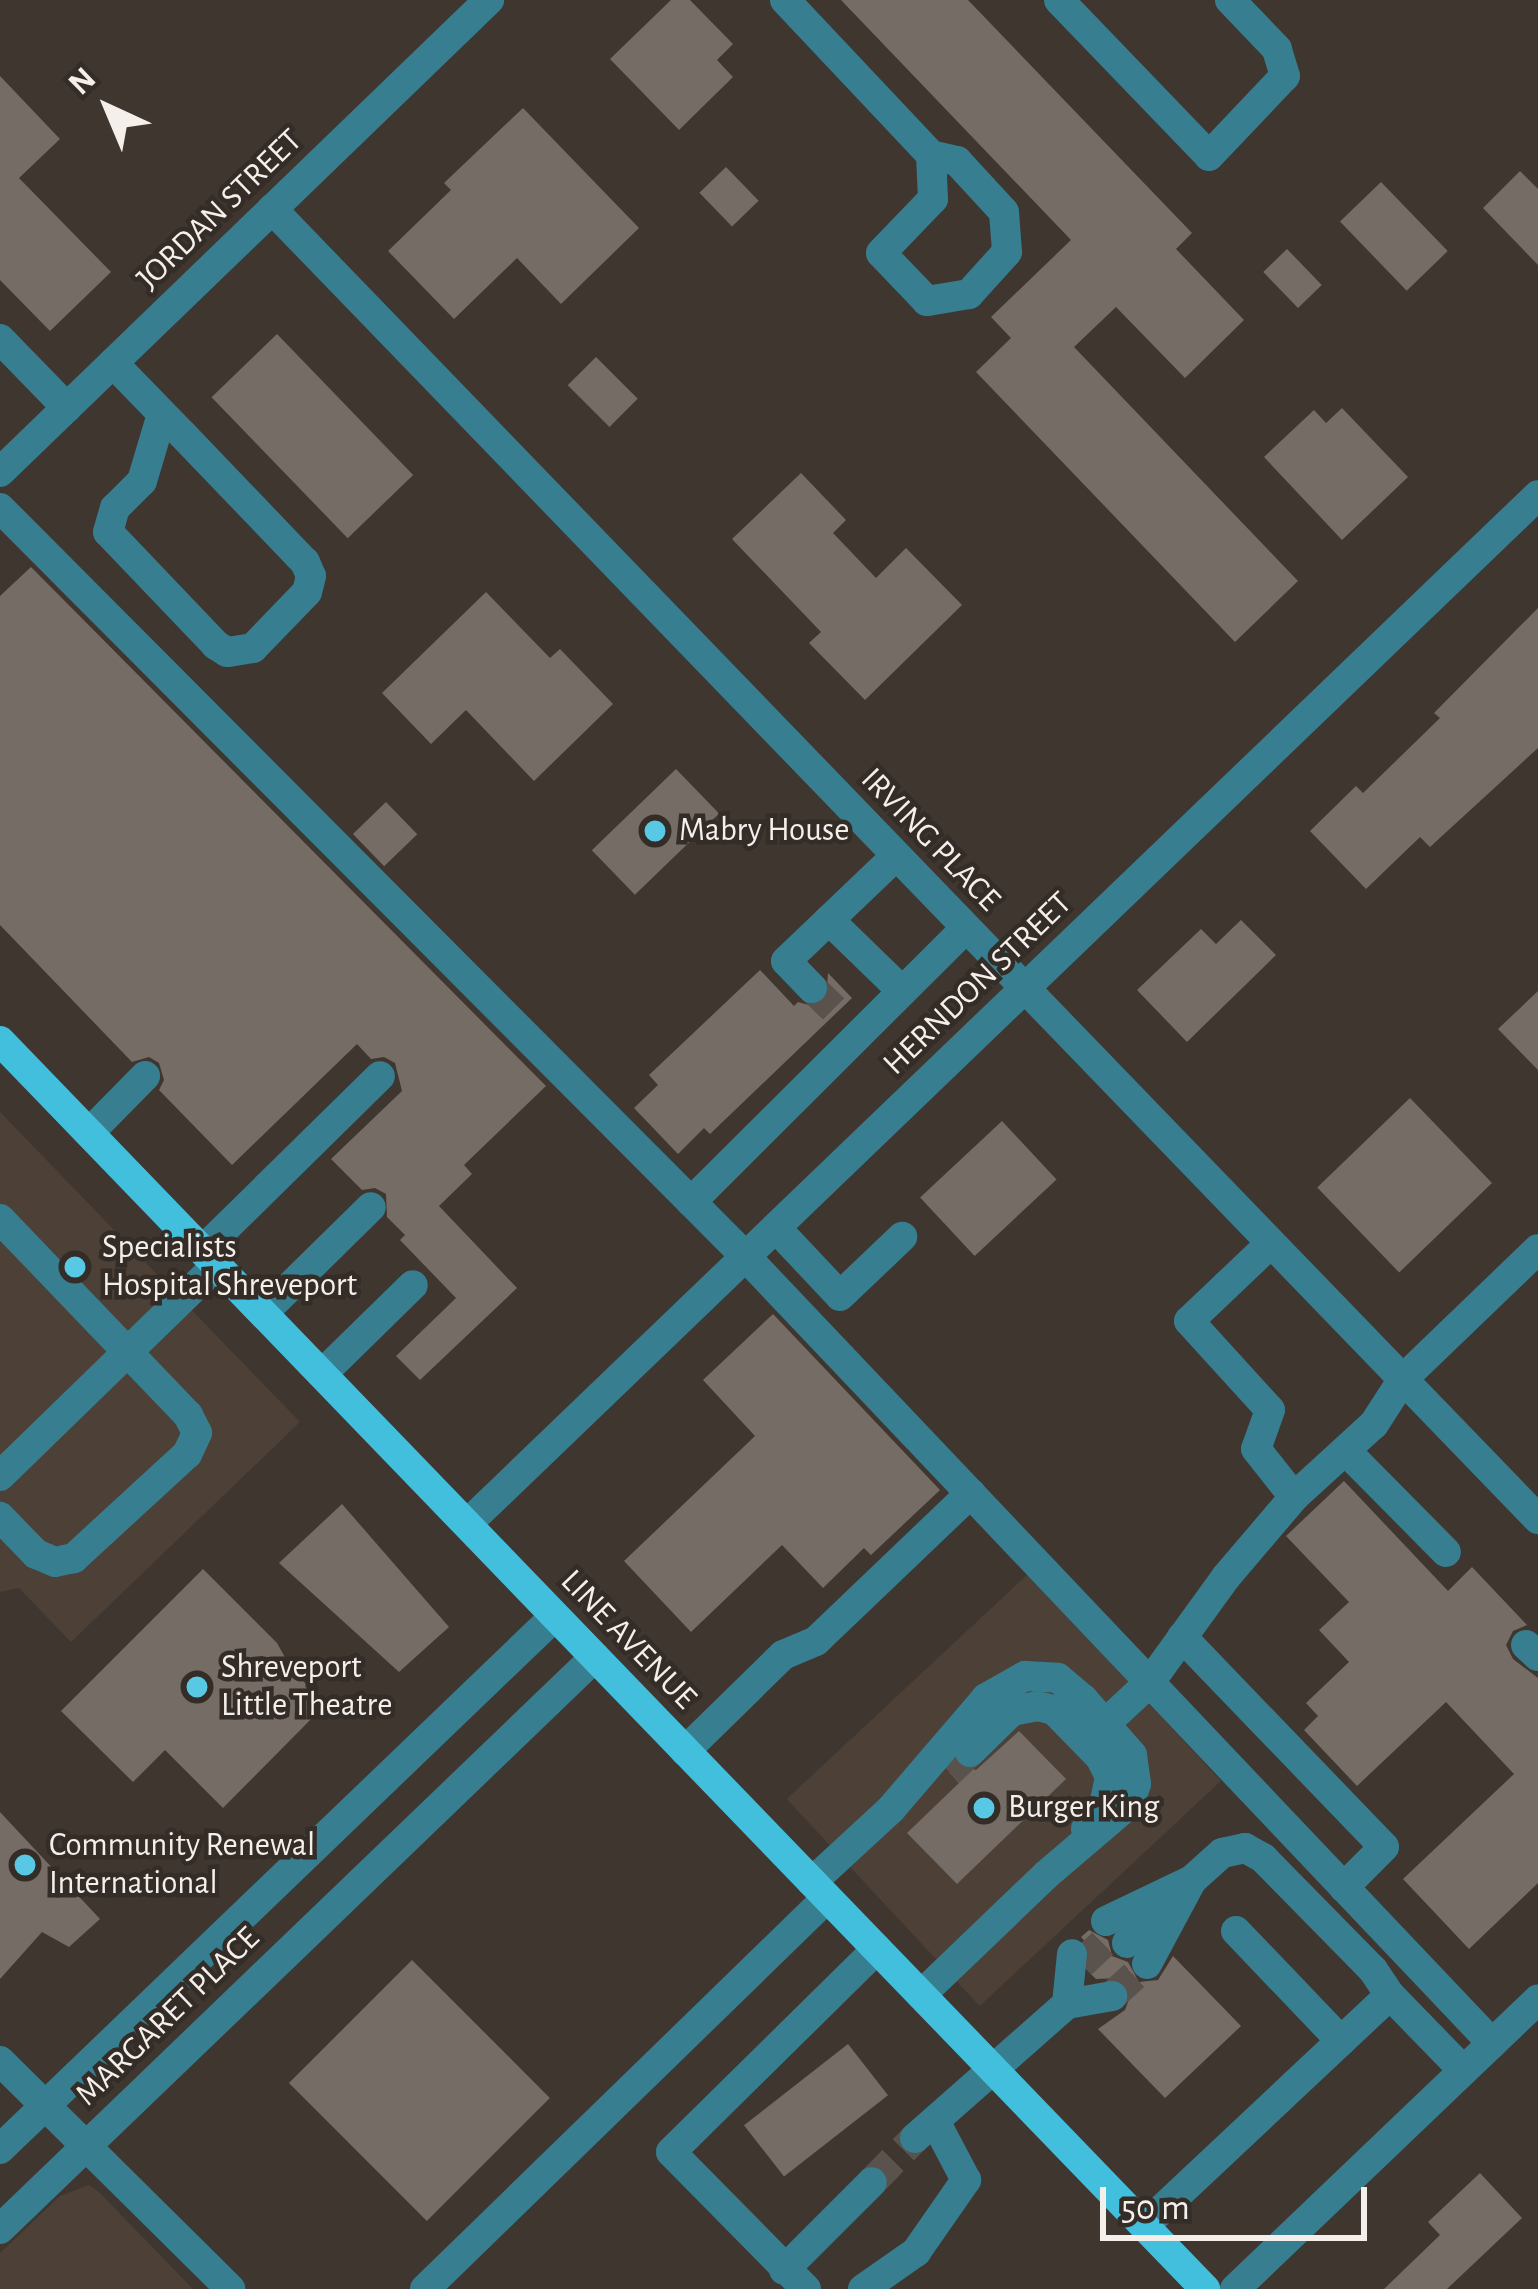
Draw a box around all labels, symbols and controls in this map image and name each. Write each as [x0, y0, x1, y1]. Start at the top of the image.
north arrow [48, 48, 168, 168]
text: N [63, 62, 102, 102]
street label: JORDAN STREET [129, 121, 311, 299]
street label: IRVING PLACE [852, 760, 1008, 920]
place label: Mabry House [679, 811, 850, 851]
marker: Mabry House [642, 818, 668, 844]
street label: HERNDON STREET [875, 884, 1081, 1084]
place label: Specialists Hospital Shreveport [102, 1228, 357, 1306]
marker: Specialists Hospital Shreveport [59, 1251, 91, 1283]
street label: LINE AVENUE [552, 1562, 704, 1718]
place label: Shreveport Little Theatre [221, 1648, 392, 1726]
marker: Shreveport Little Theatre [184, 1674, 210, 1700]
place label: Burger King [1008, 1788, 1159, 1828]
marker: Burger King [971, 1795, 997, 1821]
place label: Community Renewal International [49, 1826, 315, 1904]
marker: Community Renewal International [12, 1852, 38, 1878]
street label: MARGARET PLACE [68, 1919, 268, 2115]
scale bar [1106, 2163, 1373, 2237]
text: 50 m [1121, 2190, 1190, 2226]

